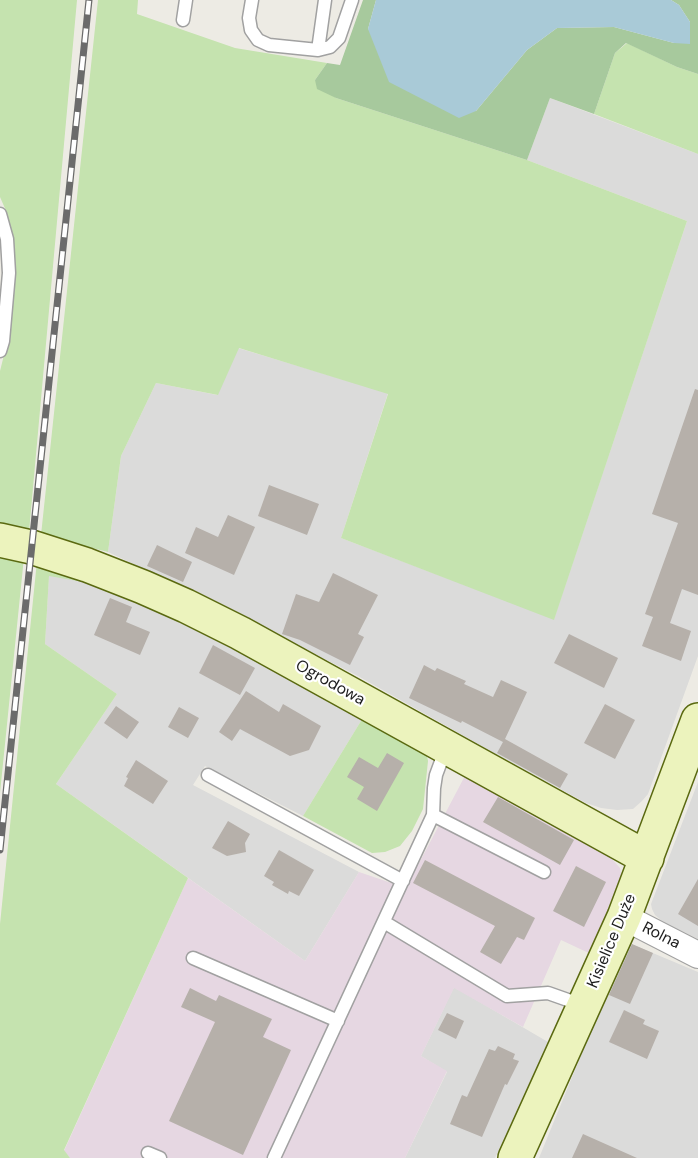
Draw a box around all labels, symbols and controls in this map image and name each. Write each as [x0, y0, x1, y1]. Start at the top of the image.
street label: Ogrodowa [292, 656, 368, 710]
street label: Kisielice Duże [584, 891, 640, 991]
street label: Rolna [639, 918, 683, 954]

